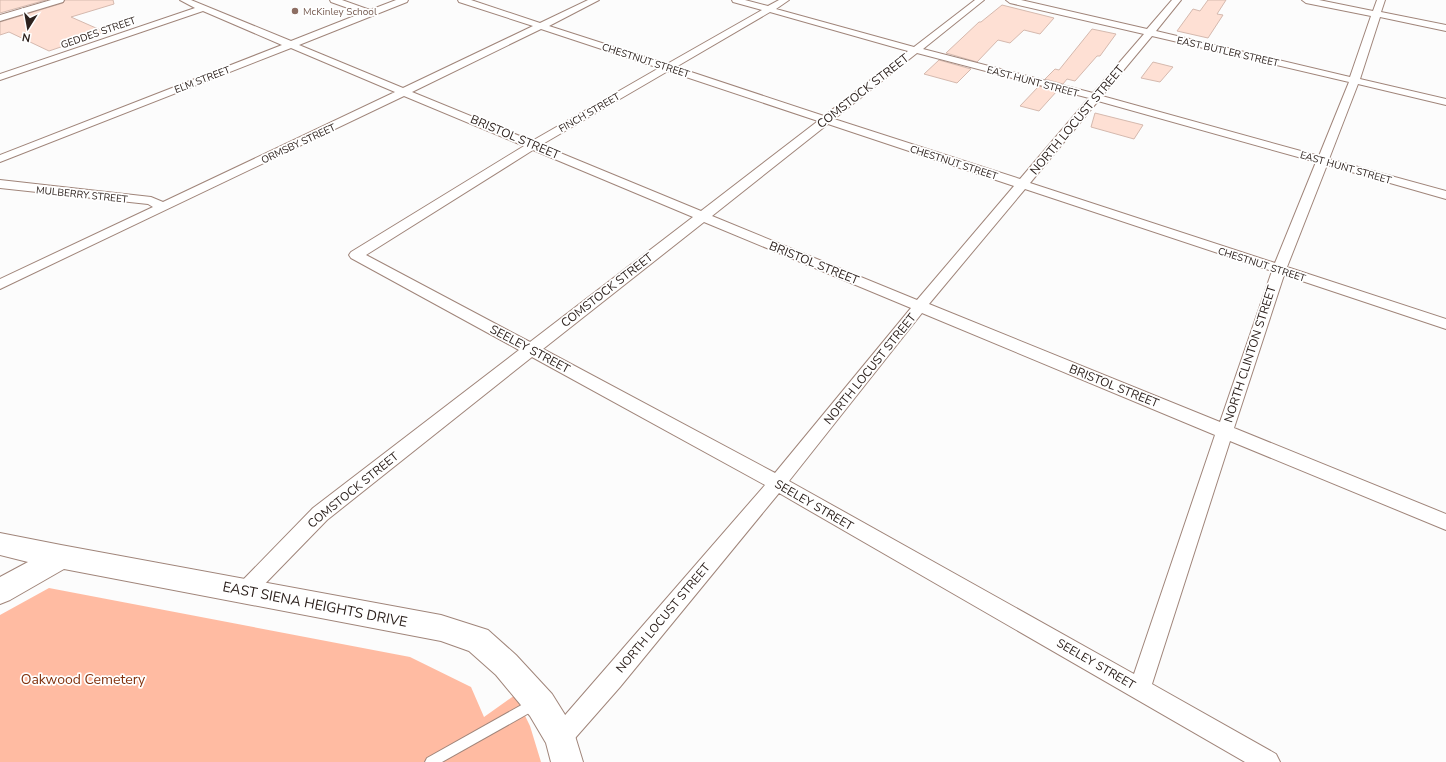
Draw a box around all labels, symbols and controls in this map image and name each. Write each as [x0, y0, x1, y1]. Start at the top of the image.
place label: McKinley School [303, 5, 377, 19]
marker: McKinley School [290, 6, 300, 16]
north arrow [8, 8, 48, 48]
street label: GEDDES STREET [59, 14, 138, 52]
text: N [21, 29, 32, 45]
street label: EAST BUTLER STREET [1175, 33, 1280, 71]
street label: CHESTNUT STREET [600, 40, 691, 82]
street label: COMSTOCK STREET [814, 50, 913, 132]
street label: NORTH LOCUST STREET [1026, 61, 1128, 178]
street label: ELM STREET [172, 63, 232, 97]
street label: EAST HUNT STREET [985, 63, 1080, 101]
street label: FINCH STREET [556, 90, 623, 136]
street label: BRISTOL STREET [468, 111, 563, 163]
street label: ORMSBY STREET [259, 121, 338, 167]
street label: CHESTNUT STREET [908, 142, 999, 184]
street label: EAST HUNT STREET [1298, 148, 1393, 188]
street label: MULBERRY STREET [35, 183, 128, 207]
street label: BRISTOL STREET [767, 238, 862, 289]
street label: CHESTNUT STREET [1216, 244, 1307, 286]
street label: COMSTOCK STREET [558, 249, 657, 331]
street label: NORTH CLINTON STREET [1220, 283, 1280, 425]
street label: NORTH LOCUST STREET [820, 310, 920, 428]
street label: SEELEY STREET [487, 321, 574, 377]
street label: BRISTOL STREET [1067, 361, 1162, 412]
street label: COMSTOCK STREET [304, 448, 402, 532]
street label: SEELEY STREET [772, 476, 857, 534]
street label: NORTH LOCUST STREET [612, 559, 714, 676]
street label: EAST SIENA HEIGHTS DRIVE [221, 577, 409, 632]
street label: SEELEY STREET [1054, 635, 1139, 693]
park label: Oakwood Cemetery [21, 670, 146, 689]

